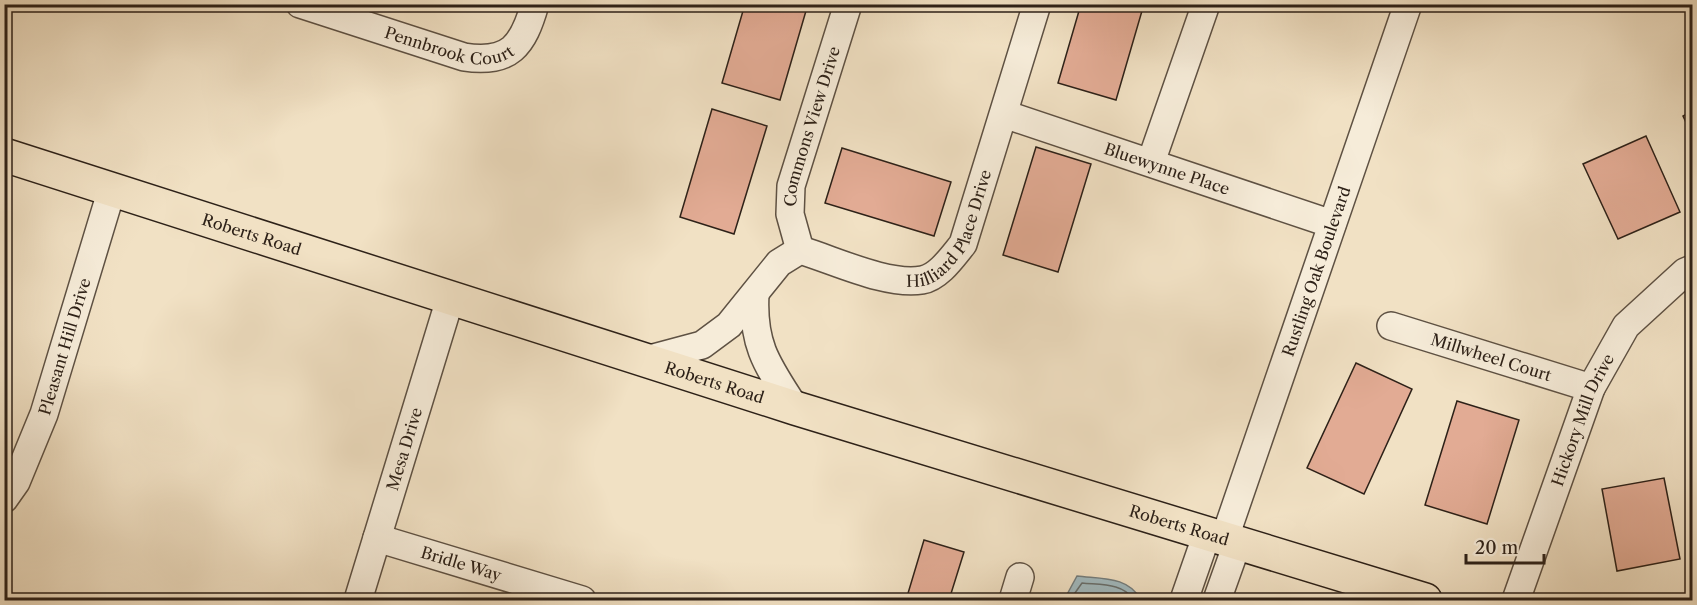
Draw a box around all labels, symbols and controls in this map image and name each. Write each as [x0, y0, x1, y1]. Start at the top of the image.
street label: Pennbrook Court [382, 22, 518, 69]
street label: Commons View Drive [780, 44, 844, 207]
street label: Bluewynne Place [1102, 138, 1232, 199]
street label: Hilliard Place Drive [906, 167, 995, 291]
street label: Rustling Oak Boulevard [1278, 183, 1355, 359]
street label: Roberts Road [199, 209, 304, 260]
street label: Pleasant Hill Drive [34, 275, 95, 417]
street label: Millwheel Court [1429, 329, 1554, 385]
street label: Hickory Mill Drive [1547, 350, 1618, 489]
street label: Roberts Road [662, 357, 767, 408]
street label: Mesa Drive [382, 405, 426, 493]
street label: Roberts Road [1127, 500, 1232, 550]
scale bar [1466, 527, 1544, 565]
text: 20 m [1475, 537, 1519, 559]
street label: Bridle Way [419, 542, 505, 585]

